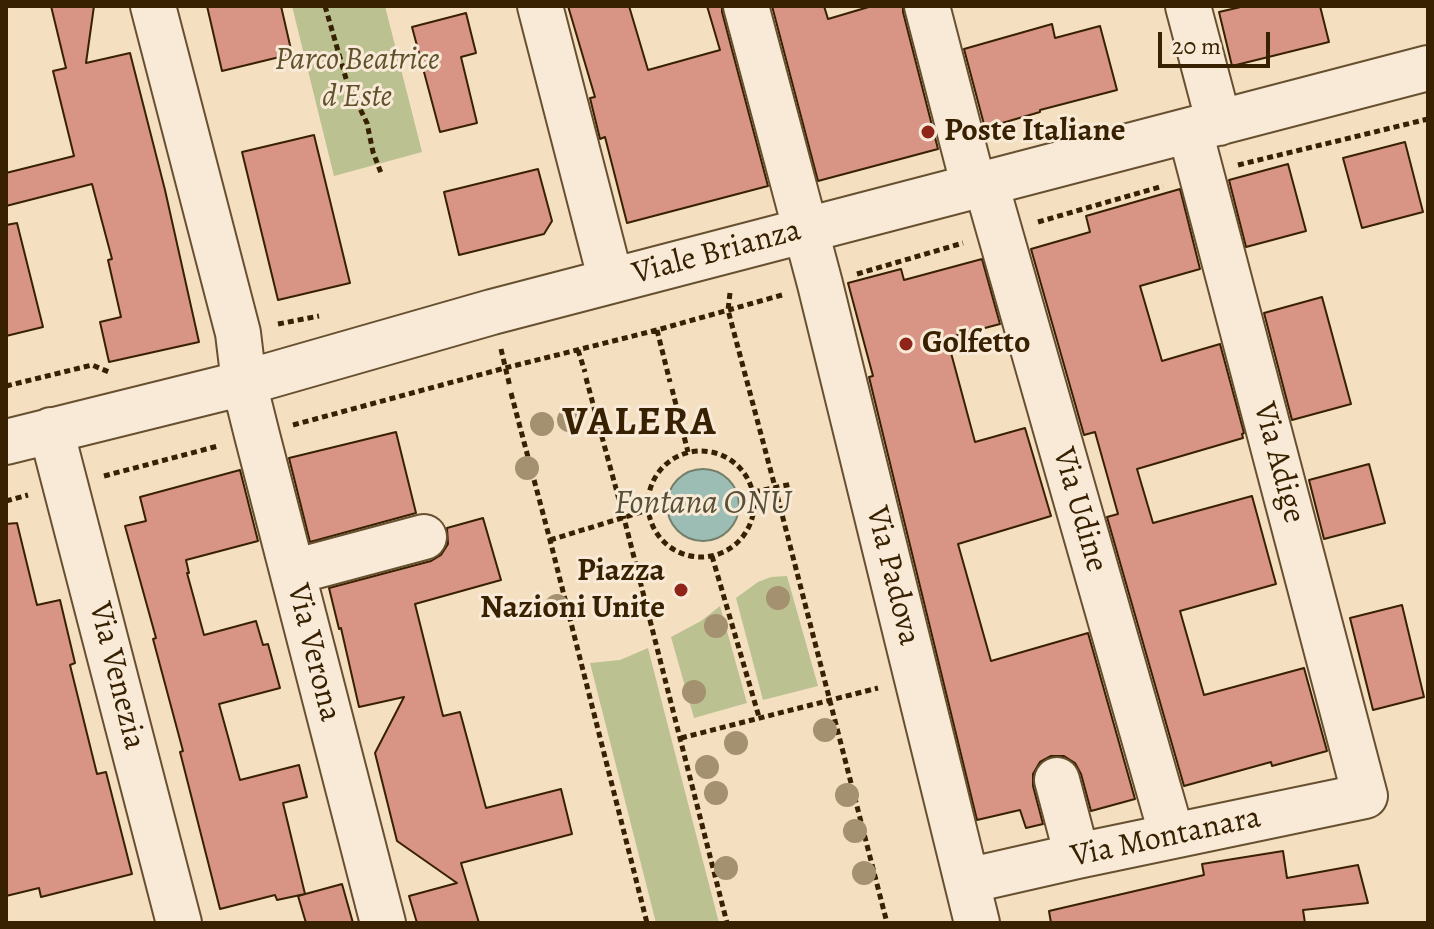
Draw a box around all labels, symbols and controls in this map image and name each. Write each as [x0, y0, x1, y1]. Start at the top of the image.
scale bar [1162, 16, 1274, 66]
text: 20 m [1172, 30, 1221, 62]
park label: Parco Beatrice d'Este [275, 42, 439, 117]
place label: Poste Italiane [944, 113, 1126, 151]
marker: Poste Italiane [919, 123, 937, 141]
street label: Viale Brianza [629, 212, 805, 294]
place label: Golfetto [922, 325, 1031, 363]
marker: Golfetto [897, 335, 915, 353]
street label: Via Adige [1243, 398, 1313, 528]
district label: VALERA [562, 400, 718, 448]
street label: Via Udine [1043, 443, 1115, 577]
water label: Fontana ONU [614, 485, 792, 525]
street label: Via Padova [856, 503, 928, 649]
place label: Piazza Nazioni Unite [480, 553, 665, 628]
street label: Via Verona [277, 580, 349, 726]
marker: Piazza Nazioni Unite [672, 581, 690, 599]
street label: Via Venezia [79, 598, 153, 754]
street label: Via Montanara [1068, 799, 1264, 877]

